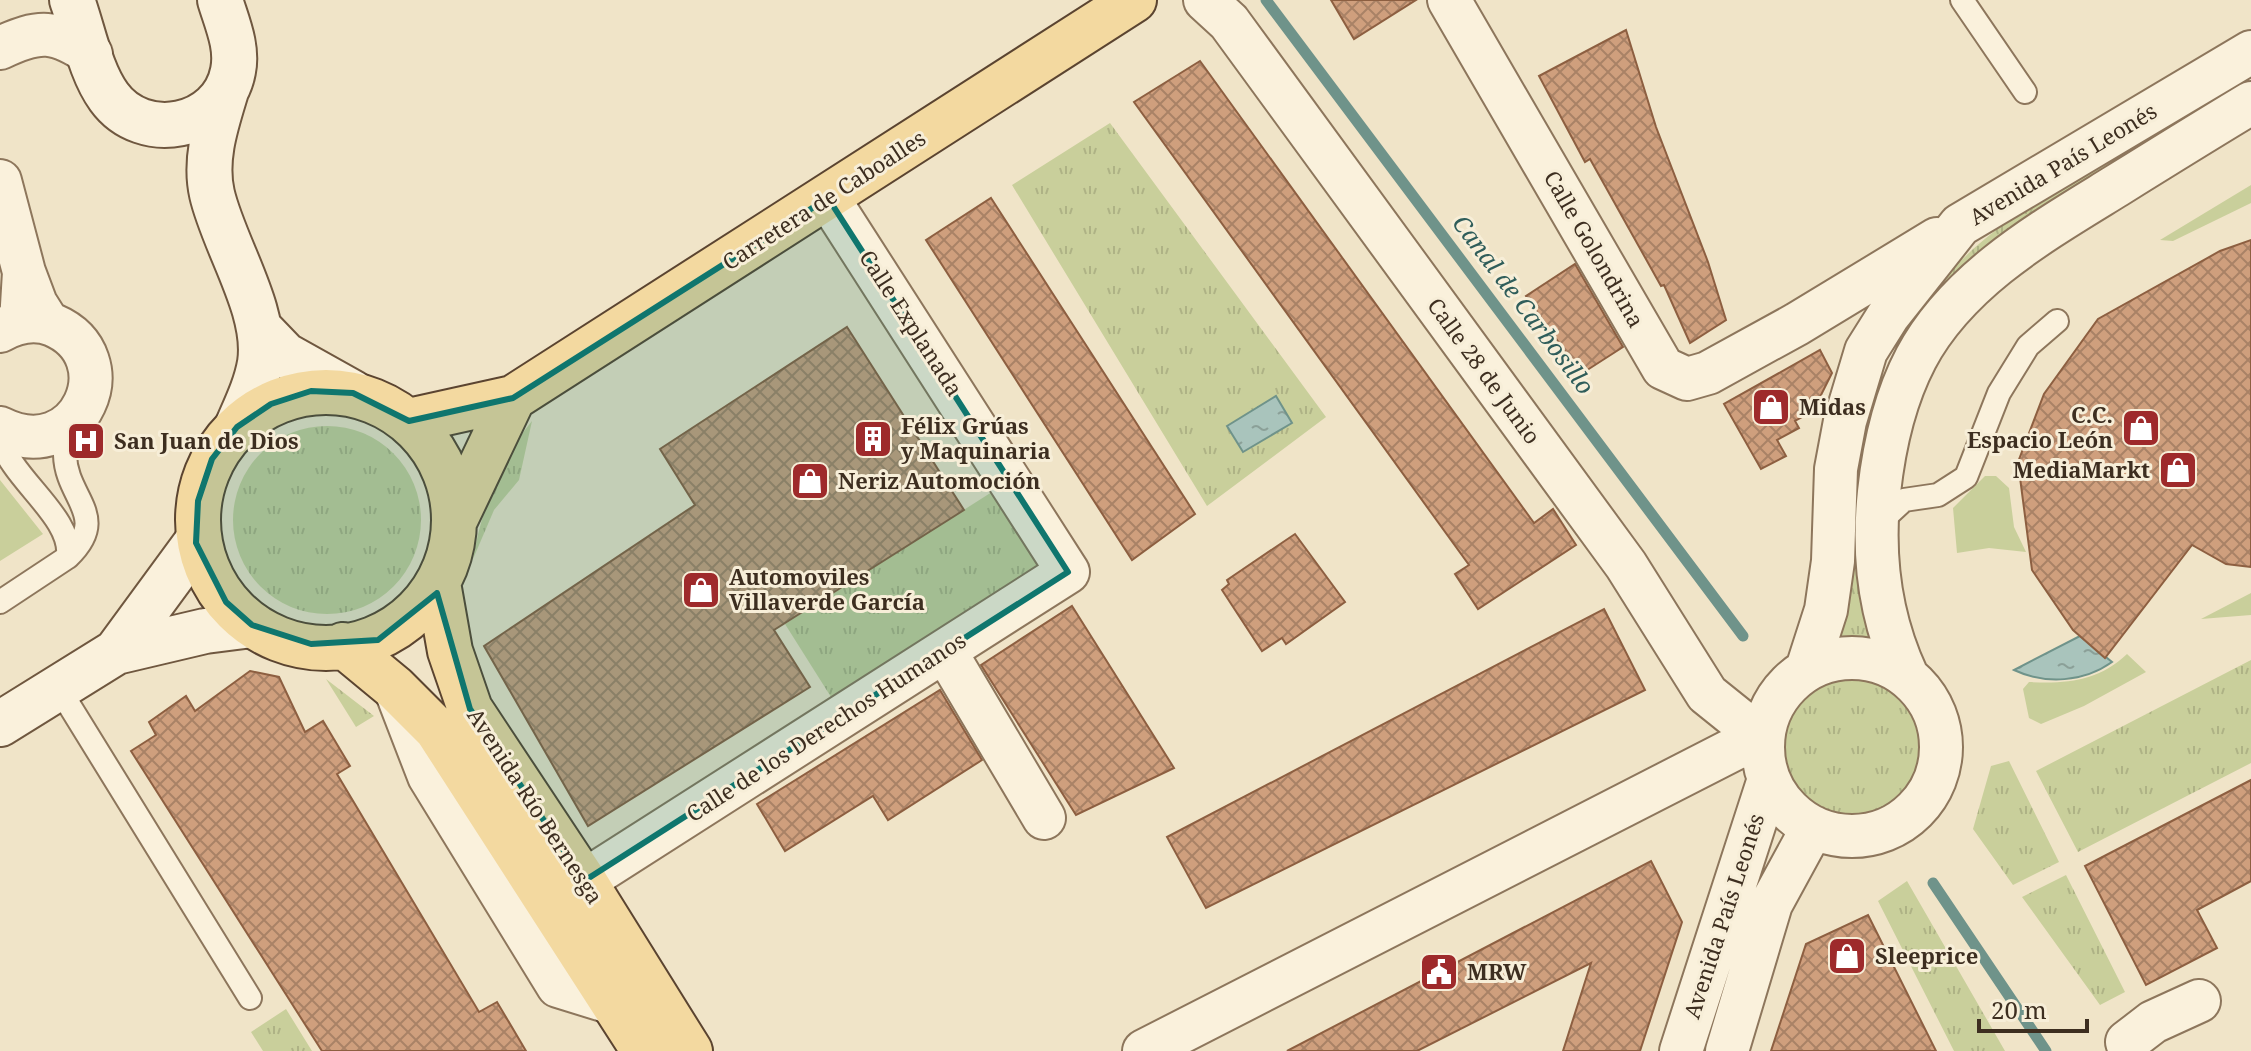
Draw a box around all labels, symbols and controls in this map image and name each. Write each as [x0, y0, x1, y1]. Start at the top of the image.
street label: Avenida País Leonés [1963, 95, 2162, 231]
street label: Carretera de Caboalles [716, 122, 931, 276]
street label: Calle Golondrina [1538, 165, 1652, 332]
water label: Canal de Carbosillo [1446, 208, 1603, 401]
street label: Calle Explanada [853, 244, 970, 401]
street label: Calle 28 de Junio [1422, 291, 1548, 450]
shop icon: Midas [1750, 386, 1792, 428]
place label: Midas [1799, 391, 1866, 421]
place label: C.C. Espacio León [1967, 399, 2113, 454]
shop icon: C.C. Espacio León [2120, 407, 2162, 449]
place label: Félix Grúas y Maquinaria [901, 410, 1051, 465]
building icon: Félix Grúas y Maquinaria [852, 418, 894, 460]
hospital icon: San Juan de Dios [65, 420, 107, 462]
place label: San Juan de Dios [114, 425, 299, 455]
shop icon: MediaMarkt [2157, 449, 2199, 491]
place label: MediaMarkt [2013, 454, 2150, 484]
shop icon: Neriz Automoción [789, 460, 831, 502]
place label: Neriz Automoción [838, 465, 1041, 495]
place label: Automoviles Villaverde García [729, 561, 925, 616]
shop icon: Automoviles Villaverde García [680, 569, 722, 611]
street label: Calle de los Derechos Humanos [680, 624, 971, 828]
street label: Avenida Río Bernesga [461, 702, 611, 909]
street label: Avenida País Leonés [1676, 809, 1770, 1022]
shop icon: Sleeprice [1826, 935, 1868, 977]
place label: Sleeprice [1875, 940, 1978, 970]
public building icon: MRW [1418, 951, 1460, 993]
place label: MRW [1467, 956, 1527, 986]
scale bar [1979, 983, 2087, 1033]
text: 20 m [1991, 993, 2047, 1026]

